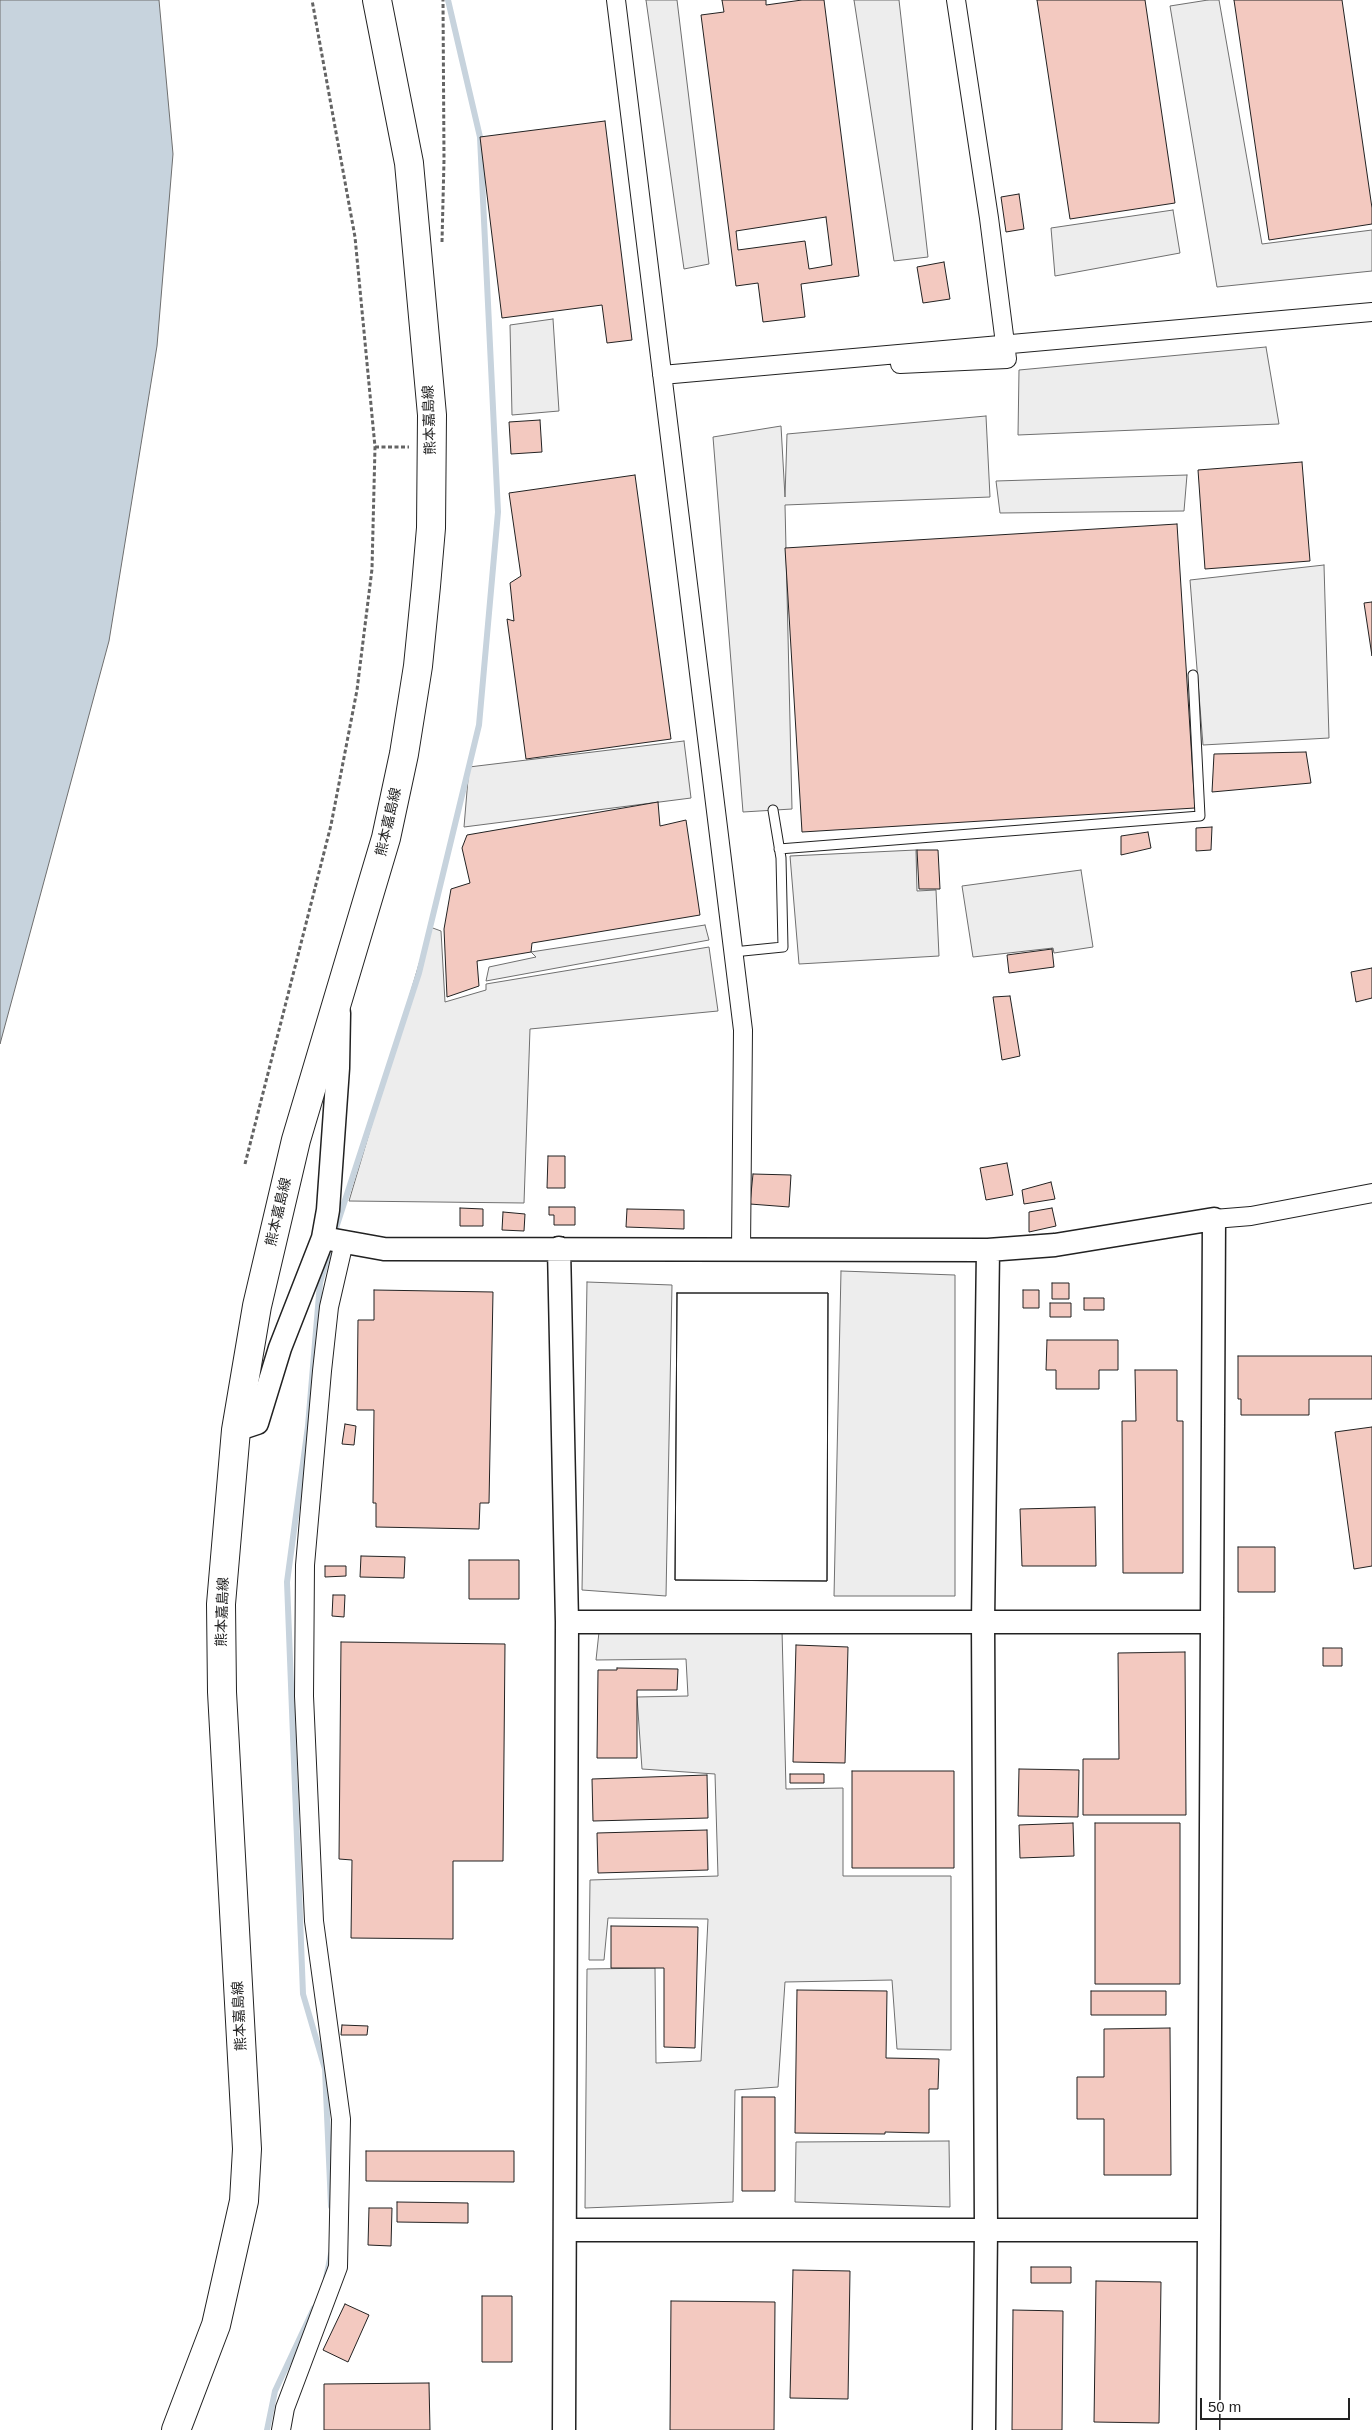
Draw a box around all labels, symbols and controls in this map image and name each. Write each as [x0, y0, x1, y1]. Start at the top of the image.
street label: 熊本嘉島線 [420, 385, 440, 455]
street label: 熊本嘉島線 [373, 786, 405, 858]
street label: 熊本嘉島線 [263, 1176, 295, 1248]
street label: 熊本嘉島線 [213, 1577, 233, 1647]
street label: 熊本嘉島線 [230, 1981, 250, 2051]
scale bar [1202, 2388, 1352, 2420]
text: 50 m [1208, 2398, 1241, 2415]

